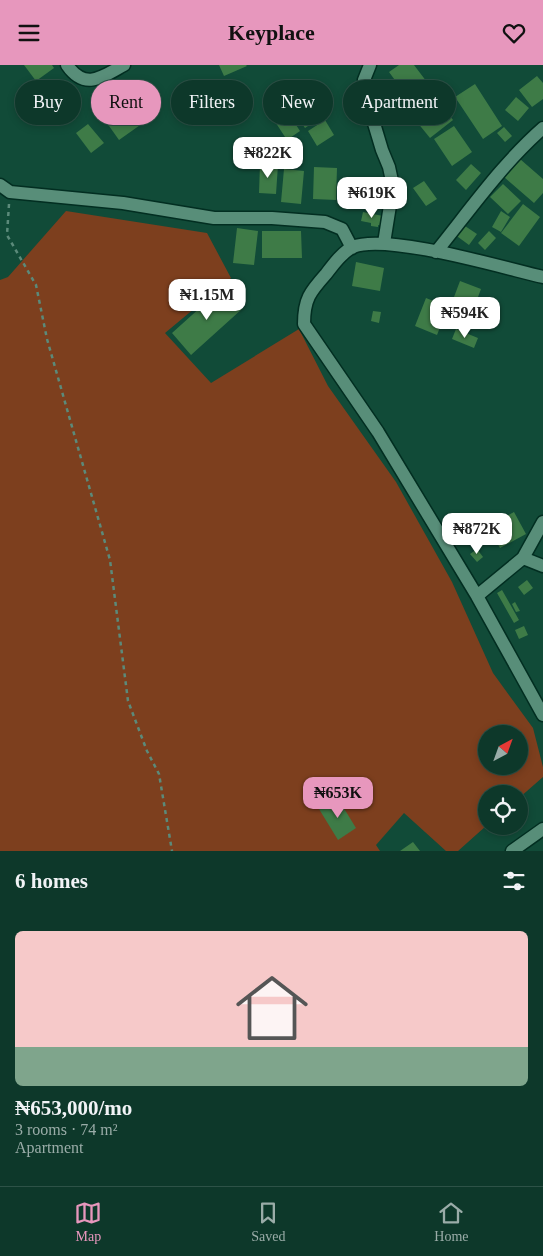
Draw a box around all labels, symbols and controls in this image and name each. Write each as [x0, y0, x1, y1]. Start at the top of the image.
icon: menu [15, 19, 43, 47]
icon: heart [500, 19, 528, 47]
text: Keyplace [228, 20, 315, 45]
chip: Buy [15, 80, 81, 125]
chip: Rent [91, 80, 161, 125]
chip: Filters [171, 80, 253, 125]
chip: New [263, 80, 333, 125]
chip: Apartment [343, 80, 456, 125]
pin: ₦822K [233, 137, 303, 179]
text: ₦822K [244, 144, 292, 161]
pin: ₦619K [337, 177, 407, 219]
text: ₦619K [348, 184, 396, 201]
pin: ₦1.15M [166, 279, 248, 321]
text: ₦1.15M [180, 286, 234, 303]
pin: ₦594K [430, 297, 500, 339]
text: ₦594K [441, 304, 489, 321]
pin: ₦872K [442, 513, 512, 555]
text: ₦872K [453, 520, 501, 537]
north arrow [478, 725, 528, 775]
map controls [478, 725, 528, 835]
pin: ₦653K [303, 777, 373, 819]
text: ₦653K [314, 784, 362, 801]
button: locate [478, 785, 528, 835]
icon: filters [500, 867, 528, 895]
text: 6 homes [15, 869, 88, 893]
icon: home [227, 963, 317, 1053]
text: ₦653,000/mo [15, 1096, 132, 1120]
text: 3 rooms · 74 m² [15, 1121, 118, 1138]
text: Apartment [15, 1139, 83, 1156]
tab: Map [74, 1199, 102, 1245]
tab: Saved [251, 1199, 285, 1245]
tab: Home [434, 1199, 469, 1245]

